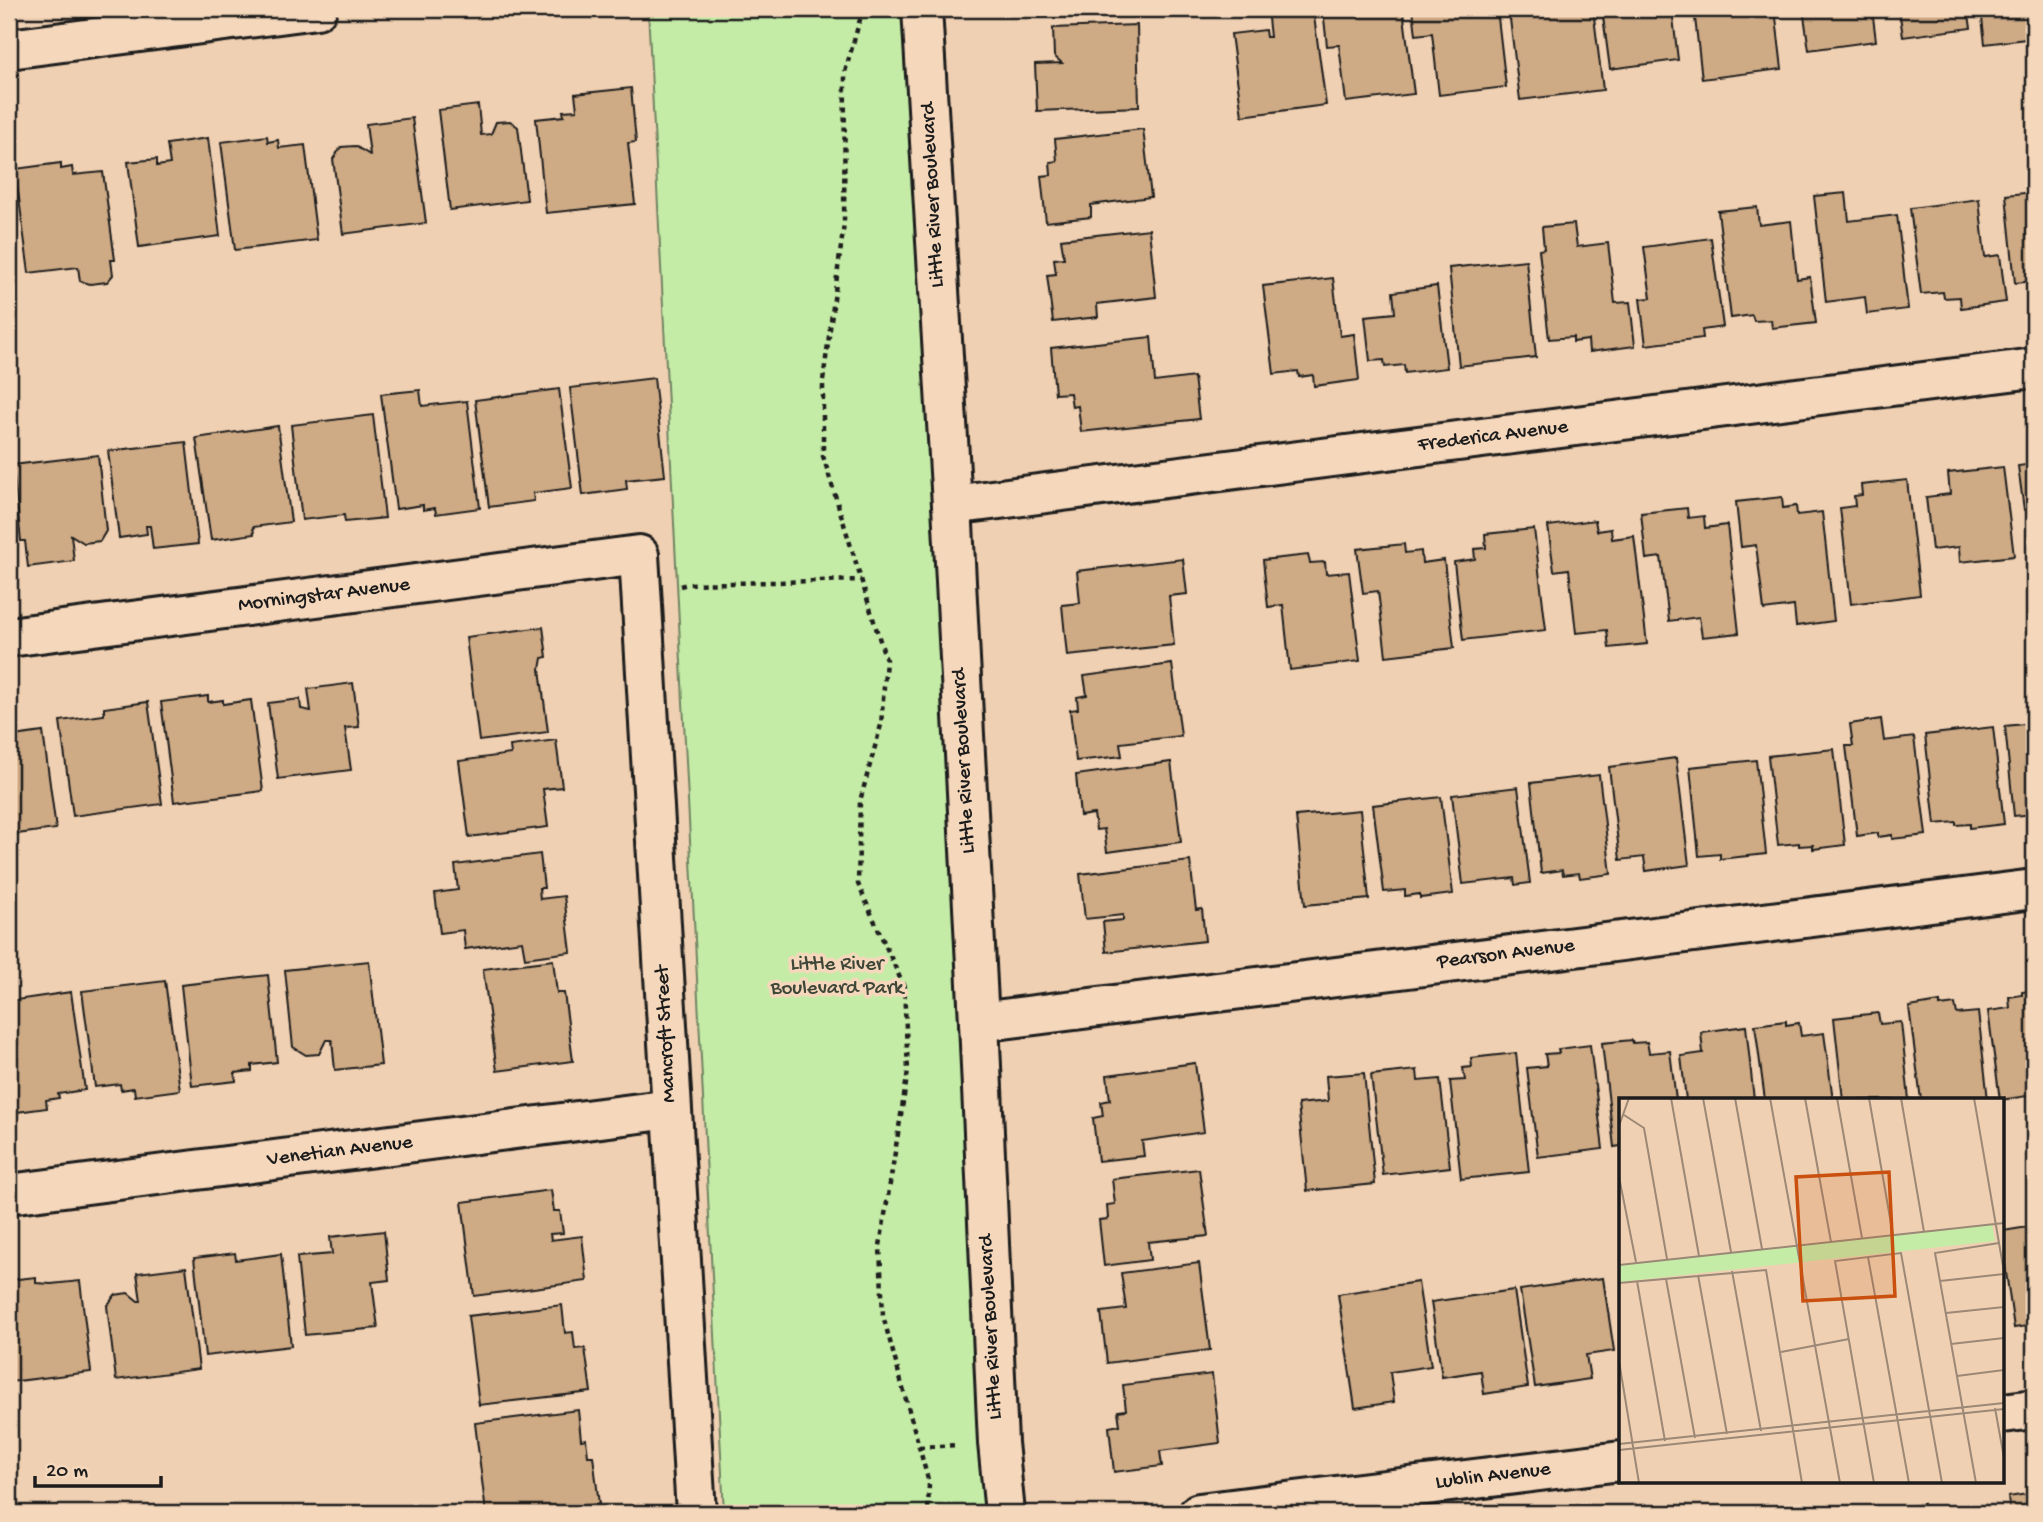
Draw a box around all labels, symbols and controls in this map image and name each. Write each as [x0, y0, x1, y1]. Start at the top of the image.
street label: Little River Boulevard [917, 100, 951, 288]
street label: Frederica Avenue [1416, 415, 1571, 459]
street label: Morningstar Avenue [237, 573, 412, 619]
street label: Little River Boulevard [948, 666, 982, 854]
street label: Pearson Avenue [1435, 934, 1577, 976]
park label: Little River Boulevard Park [770, 953, 906, 1002]
street label: Mancroft Street [651, 962, 683, 1103]
inset map [1619, 1098, 2004, 1484]
street label: Venetian Avenue [265, 1131, 415, 1173]
street label: Little River Boulevard [975, 1232, 1009, 1420]
scale bar [35, 1445, 161, 1489]
street label: Lublin Avenue [1434, 1457, 1553, 1496]
text: 20 m [46, 1460, 88, 1485]

